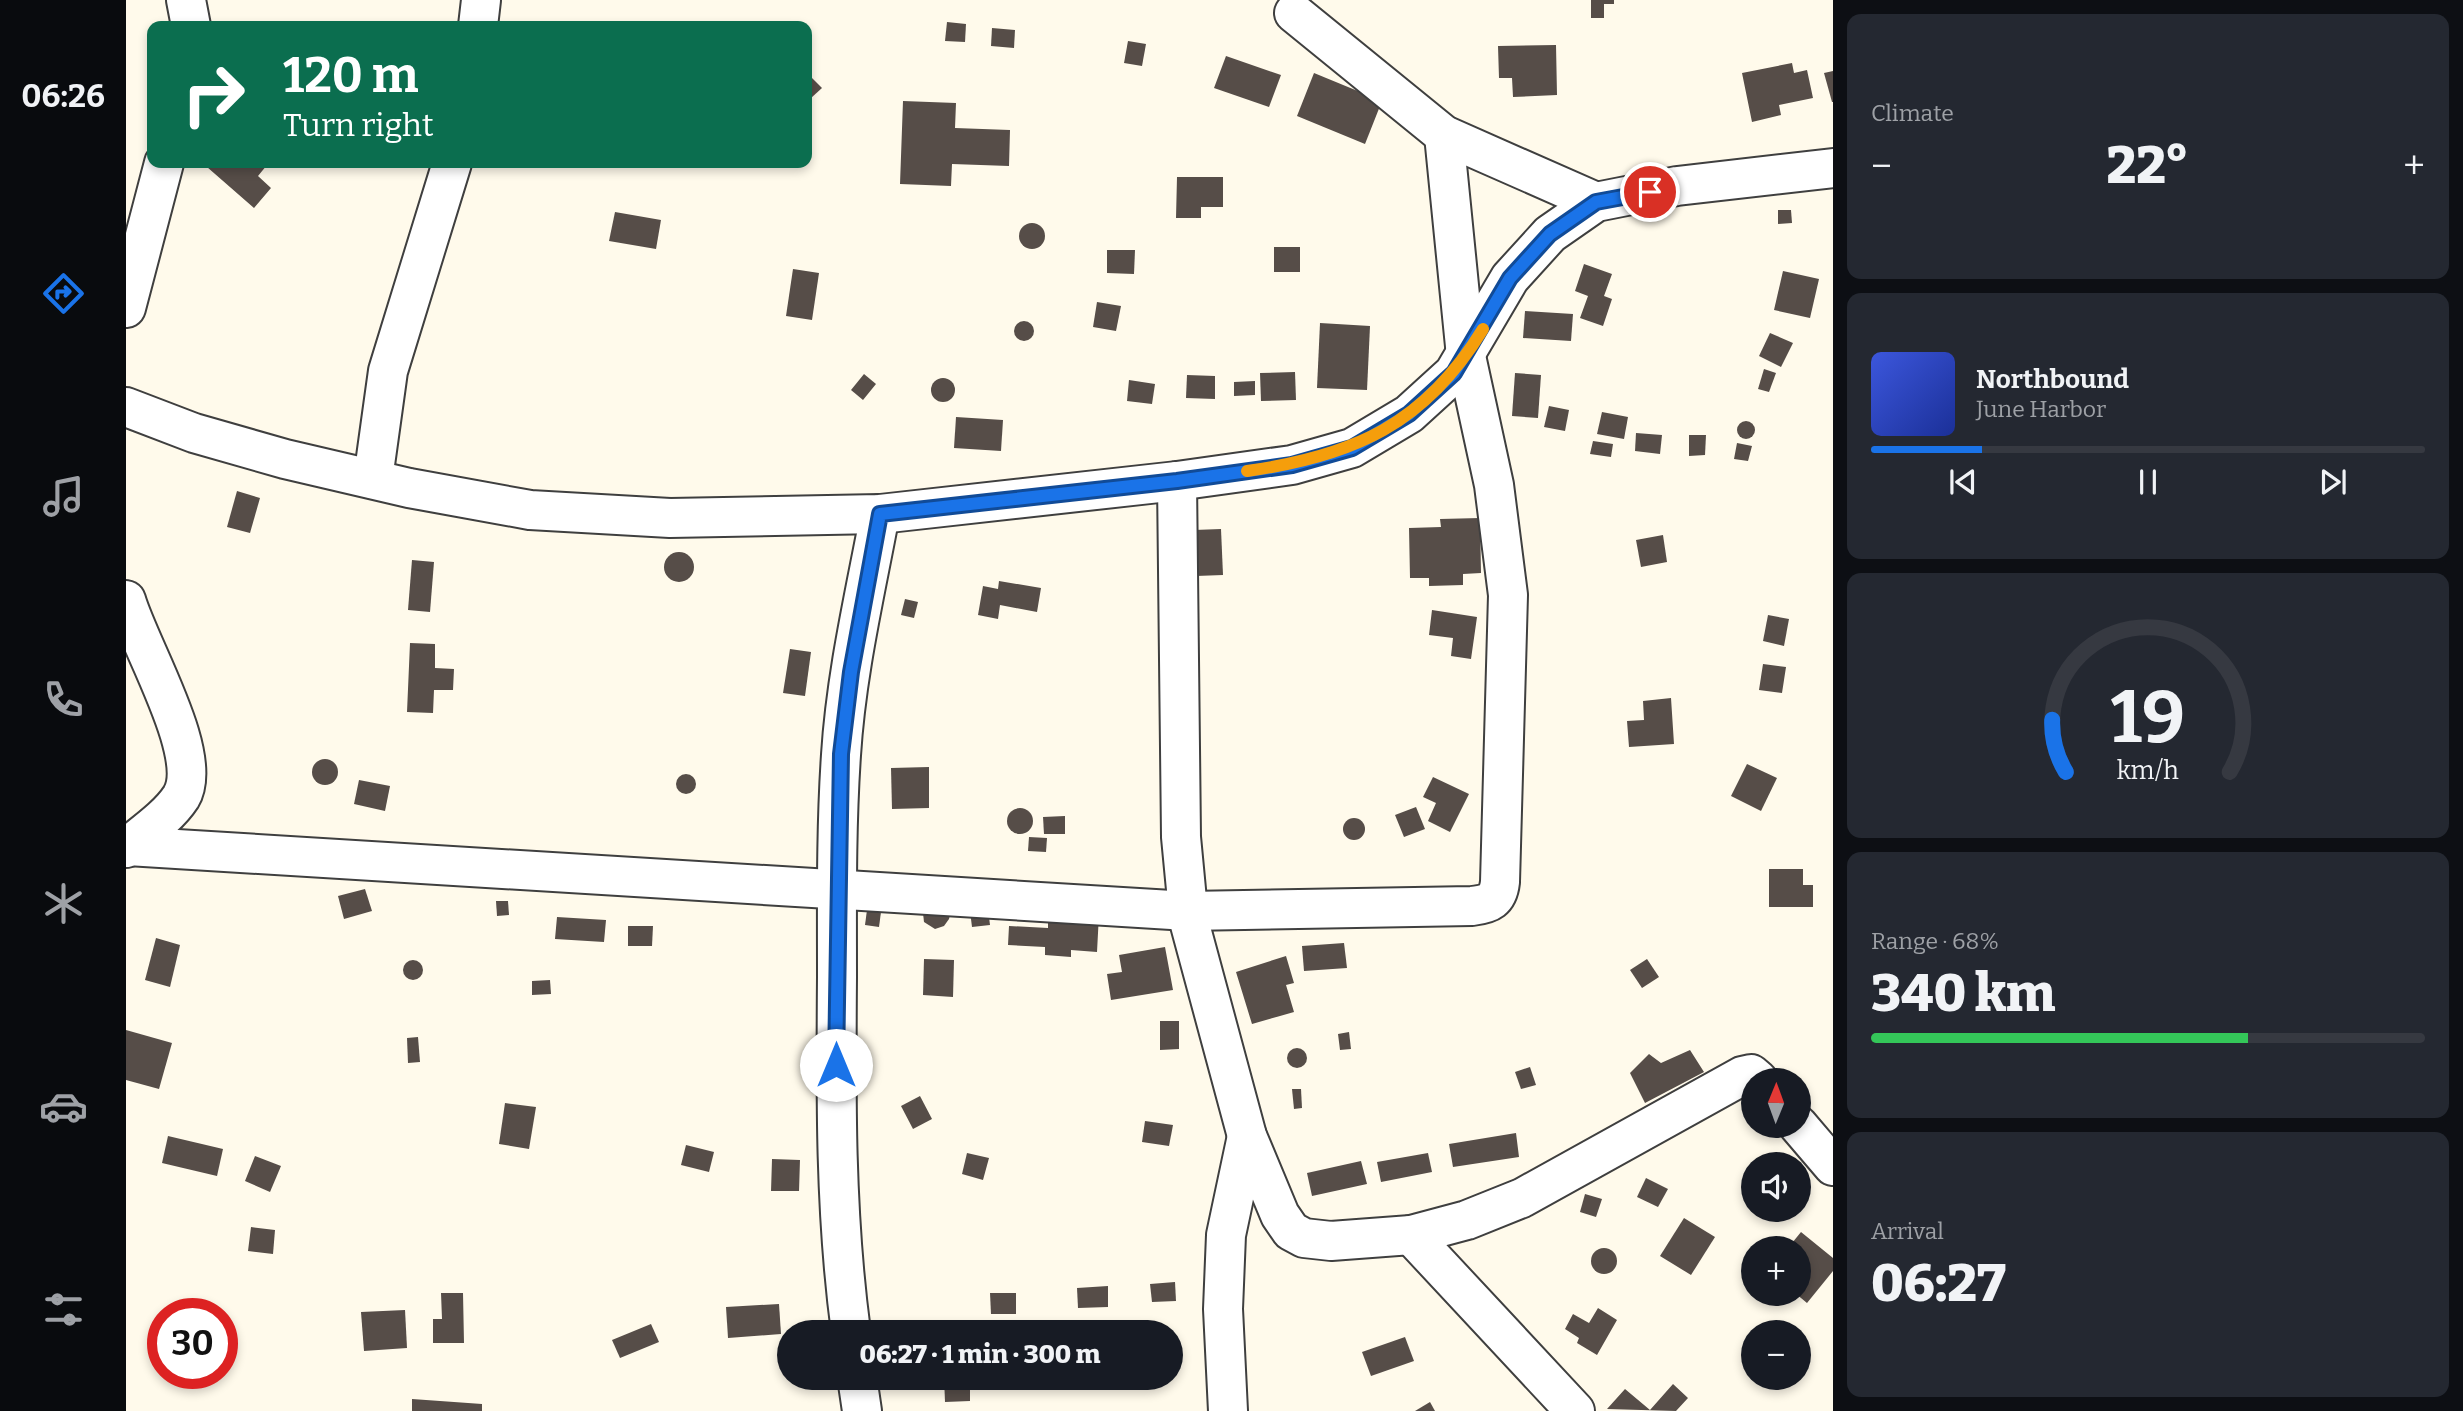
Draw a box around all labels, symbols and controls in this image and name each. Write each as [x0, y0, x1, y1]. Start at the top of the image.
text: 120 m [283, 46, 418, 105]
icon: right [168, 49, 259, 140]
text: 06:26 [21, 77, 105, 115]
text: Climate [1871, 99, 1954, 127]
text: Turn right [283, 106, 434, 144]
text: 22° [2106, 134, 2189, 197]
text: − [1871, 143, 1892, 189]
text: + [2403, 143, 2425, 189]
pin [1620, 162, 1680, 222]
icon: arrive [1631, 173, 1669, 211]
icon: directions [39, 269, 88, 318]
text: Northbound [1976, 364, 2129, 395]
text: June Harbor [1976, 395, 2106, 423]
icon: previous [1944, 463, 1982, 501]
icon: pause [2129, 463, 2167, 501]
icon: next [2314, 463, 2352, 501]
icon: music [39, 472, 88, 521]
text: 19 [2111, 674, 2185, 761]
icon: phone [39, 675, 88, 724]
text: km/h [2117, 755, 2179, 785]
icon: climate [39, 879, 88, 928]
text: Range · 68% [1871, 927, 1999, 955]
text: 340 km [1871, 962, 2056, 1025]
position arrow [799, 1028, 873, 1102]
north arrow [1741, 1068, 1811, 1138]
map controls [1741, 1068, 1811, 1390]
icon: car [39, 1082, 88, 1131]
button: sound [1741, 1152, 1811, 1222]
text: Arrival [1871, 1217, 1944, 1245]
button: + [1741, 1236, 1811, 1306]
text: 06:27 [1871, 1252, 2006, 1315]
icon: filters [39, 1285, 88, 1334]
speed limit sign: 30 [147, 1298, 238, 1389]
button: − [1741, 1320, 1811, 1390]
text: 06:27 · 1 min · 300 m [860, 1339, 1100, 1370]

